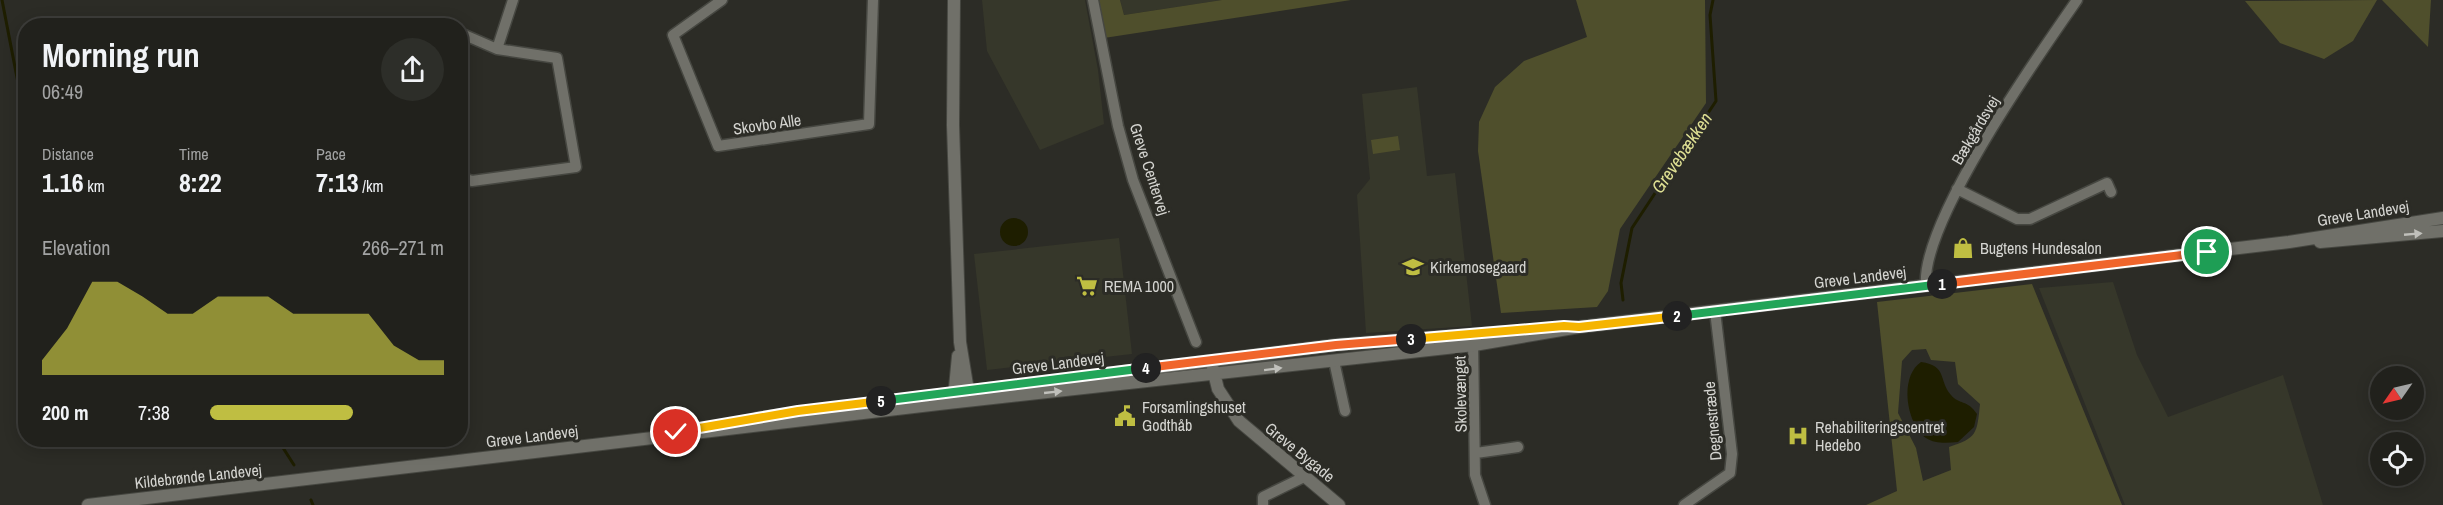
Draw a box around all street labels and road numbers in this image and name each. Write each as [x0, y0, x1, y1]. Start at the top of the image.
street label: Bækgårdsvej [1946, 91, 2004, 168]
street label: Skovbo Alle [732, 108, 802, 140]
street label: Greve Centervej [1125, 120, 1175, 218]
street label: Greve Landevej [2316, 195, 2411, 231]
street label: Greve Landevej [1813, 260, 1907, 294]
street label: Greve Landevej [1011, 346, 1105, 380]
street label: Skolevænget [1448, 355, 1472, 432]
street label: Degnestræde [1698, 380, 1726, 462]
street label: Greve Bygade [1260, 417, 1340, 487]
street label: Greve Landevej [485, 419, 579, 453]
street label: Kildebrønde Landevej [133, 458, 263, 494]

